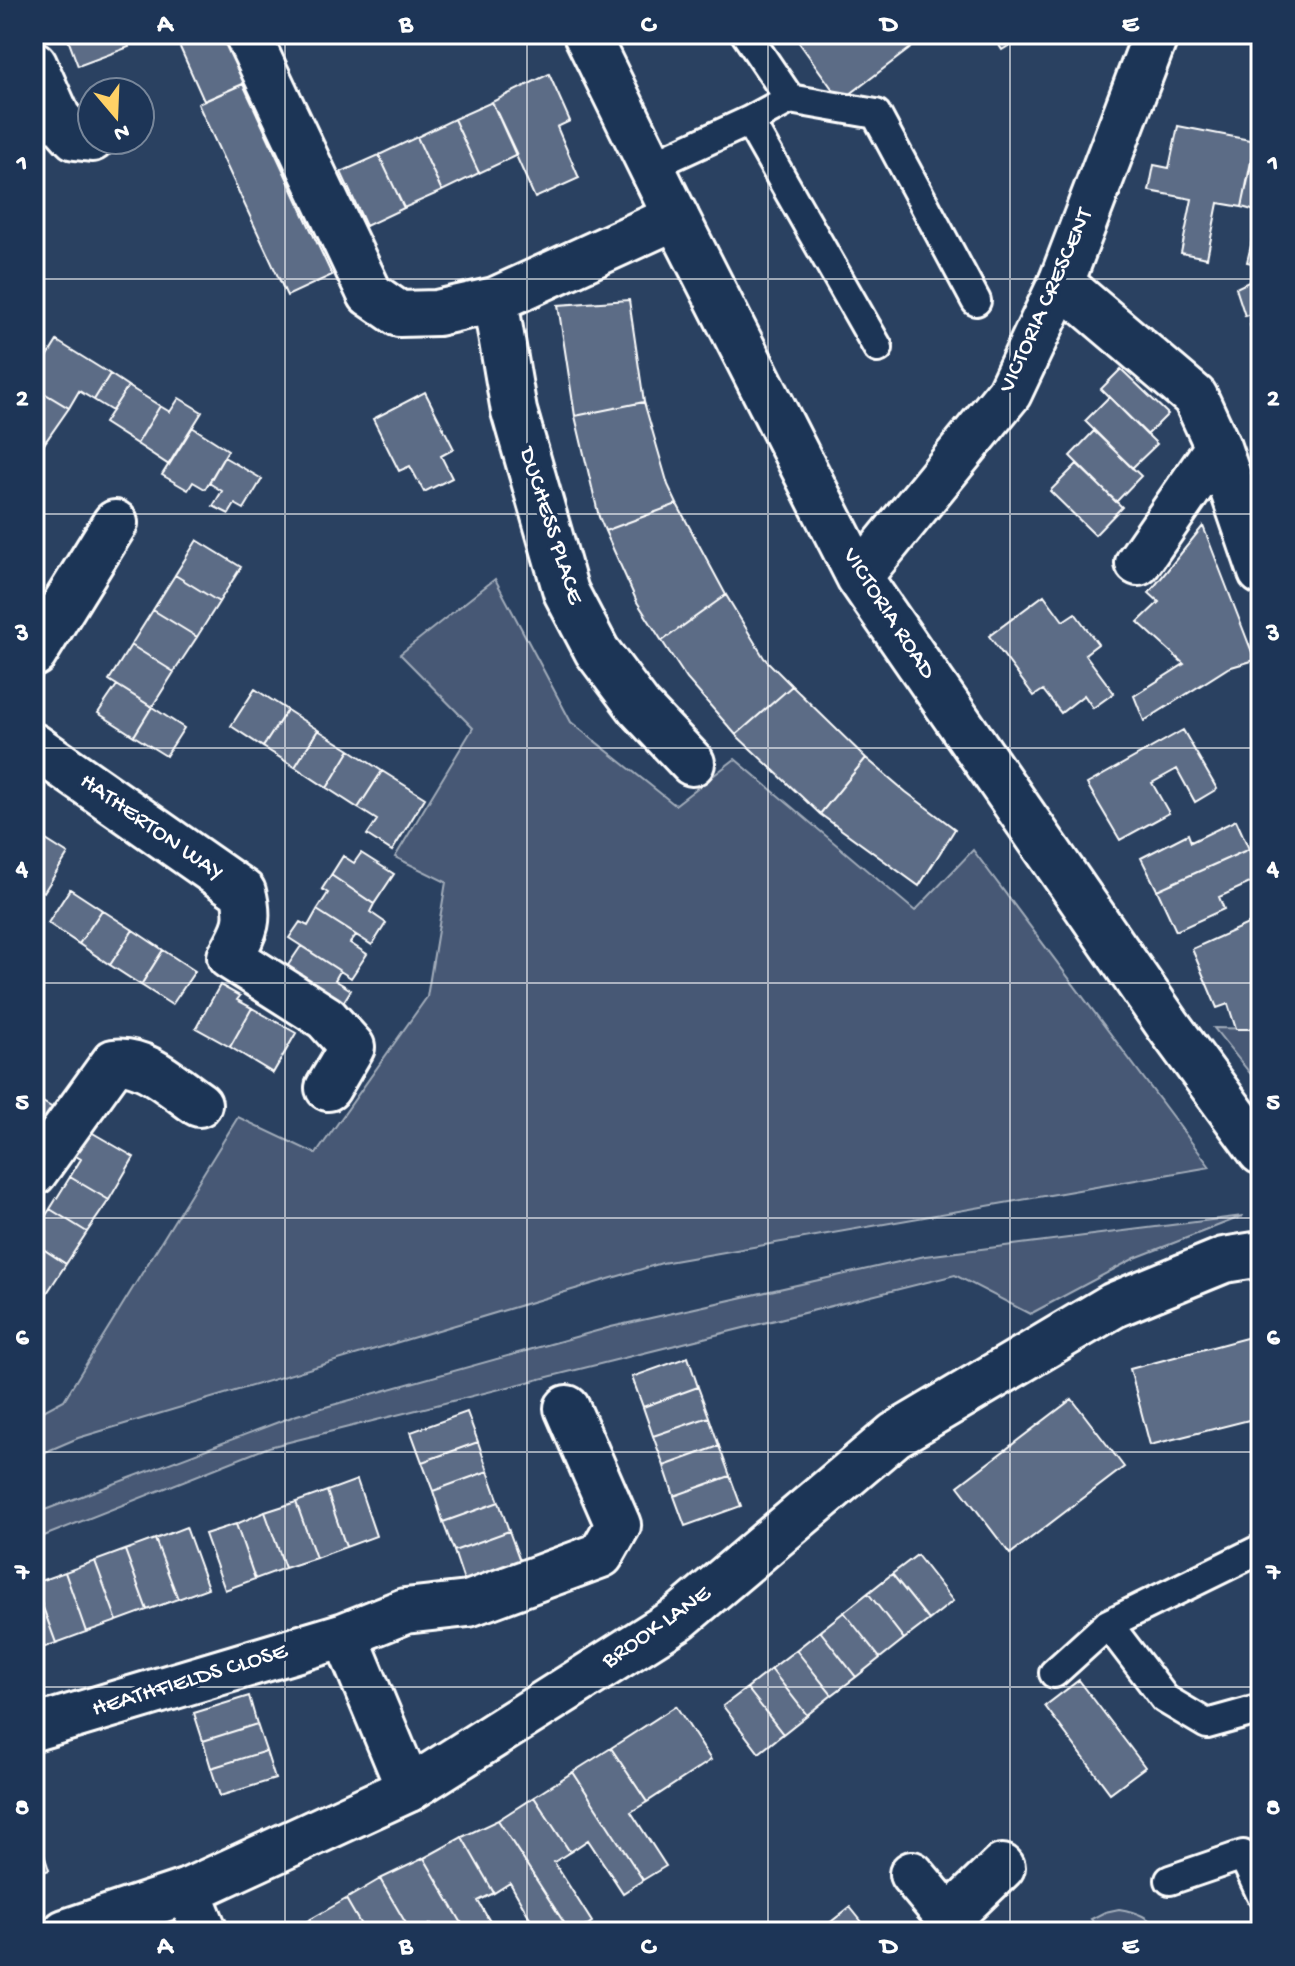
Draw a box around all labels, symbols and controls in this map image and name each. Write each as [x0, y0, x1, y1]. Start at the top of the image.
text: A [156, 11, 174, 42]
text: B [398, 11, 414, 42]
text: C [641, 11, 658, 42]
text: D [879, 11, 899, 42]
text: E [1122, 11, 1140, 42]
north arrow [76, 76, 156, 156]
text: N [110, 116, 132, 146]
text: 1 [16, 150, 27, 181]
text: 1 [1267, 150, 1278, 181]
street label: VICTORIA CRESCENT [993, 203, 1101, 398]
text: 2 [16, 385, 29, 416]
text: 2 [1267, 385, 1280, 416]
street label: DUCHESS PLACE [510, 442, 589, 609]
street label: VICTORIA ROAD [834, 542, 941, 685]
text: 3 [14, 620, 29, 651]
text: 3 [1265, 620, 1280, 651]
street label: HATHERTON WAY [73, 768, 229, 888]
text: 4 [15, 855, 29, 886]
text: 4 [1266, 855, 1280, 886]
text: 5 [15, 1089, 29, 1120]
text: 5 [1266, 1089, 1280, 1120]
text: 6 [15, 1324, 29, 1355]
text: 6 [1266, 1324, 1280, 1355]
text: 7 [13, 1559, 30, 1590]
text: 7 [1264, 1559, 1281, 1590]
street label: BROOK LANE [596, 1579, 718, 1677]
street label: HEATHFIELDS CLOSE [89, 1637, 292, 1724]
text: 8 [15, 1794, 29, 1825]
text: 8 [1266, 1794, 1280, 1825]
text: A [156, 1933, 174, 1964]
text: B [398, 1933, 414, 1964]
text: C [641, 1933, 658, 1964]
text: D [879, 1933, 899, 1964]
text: E [1122, 1933, 1140, 1964]

